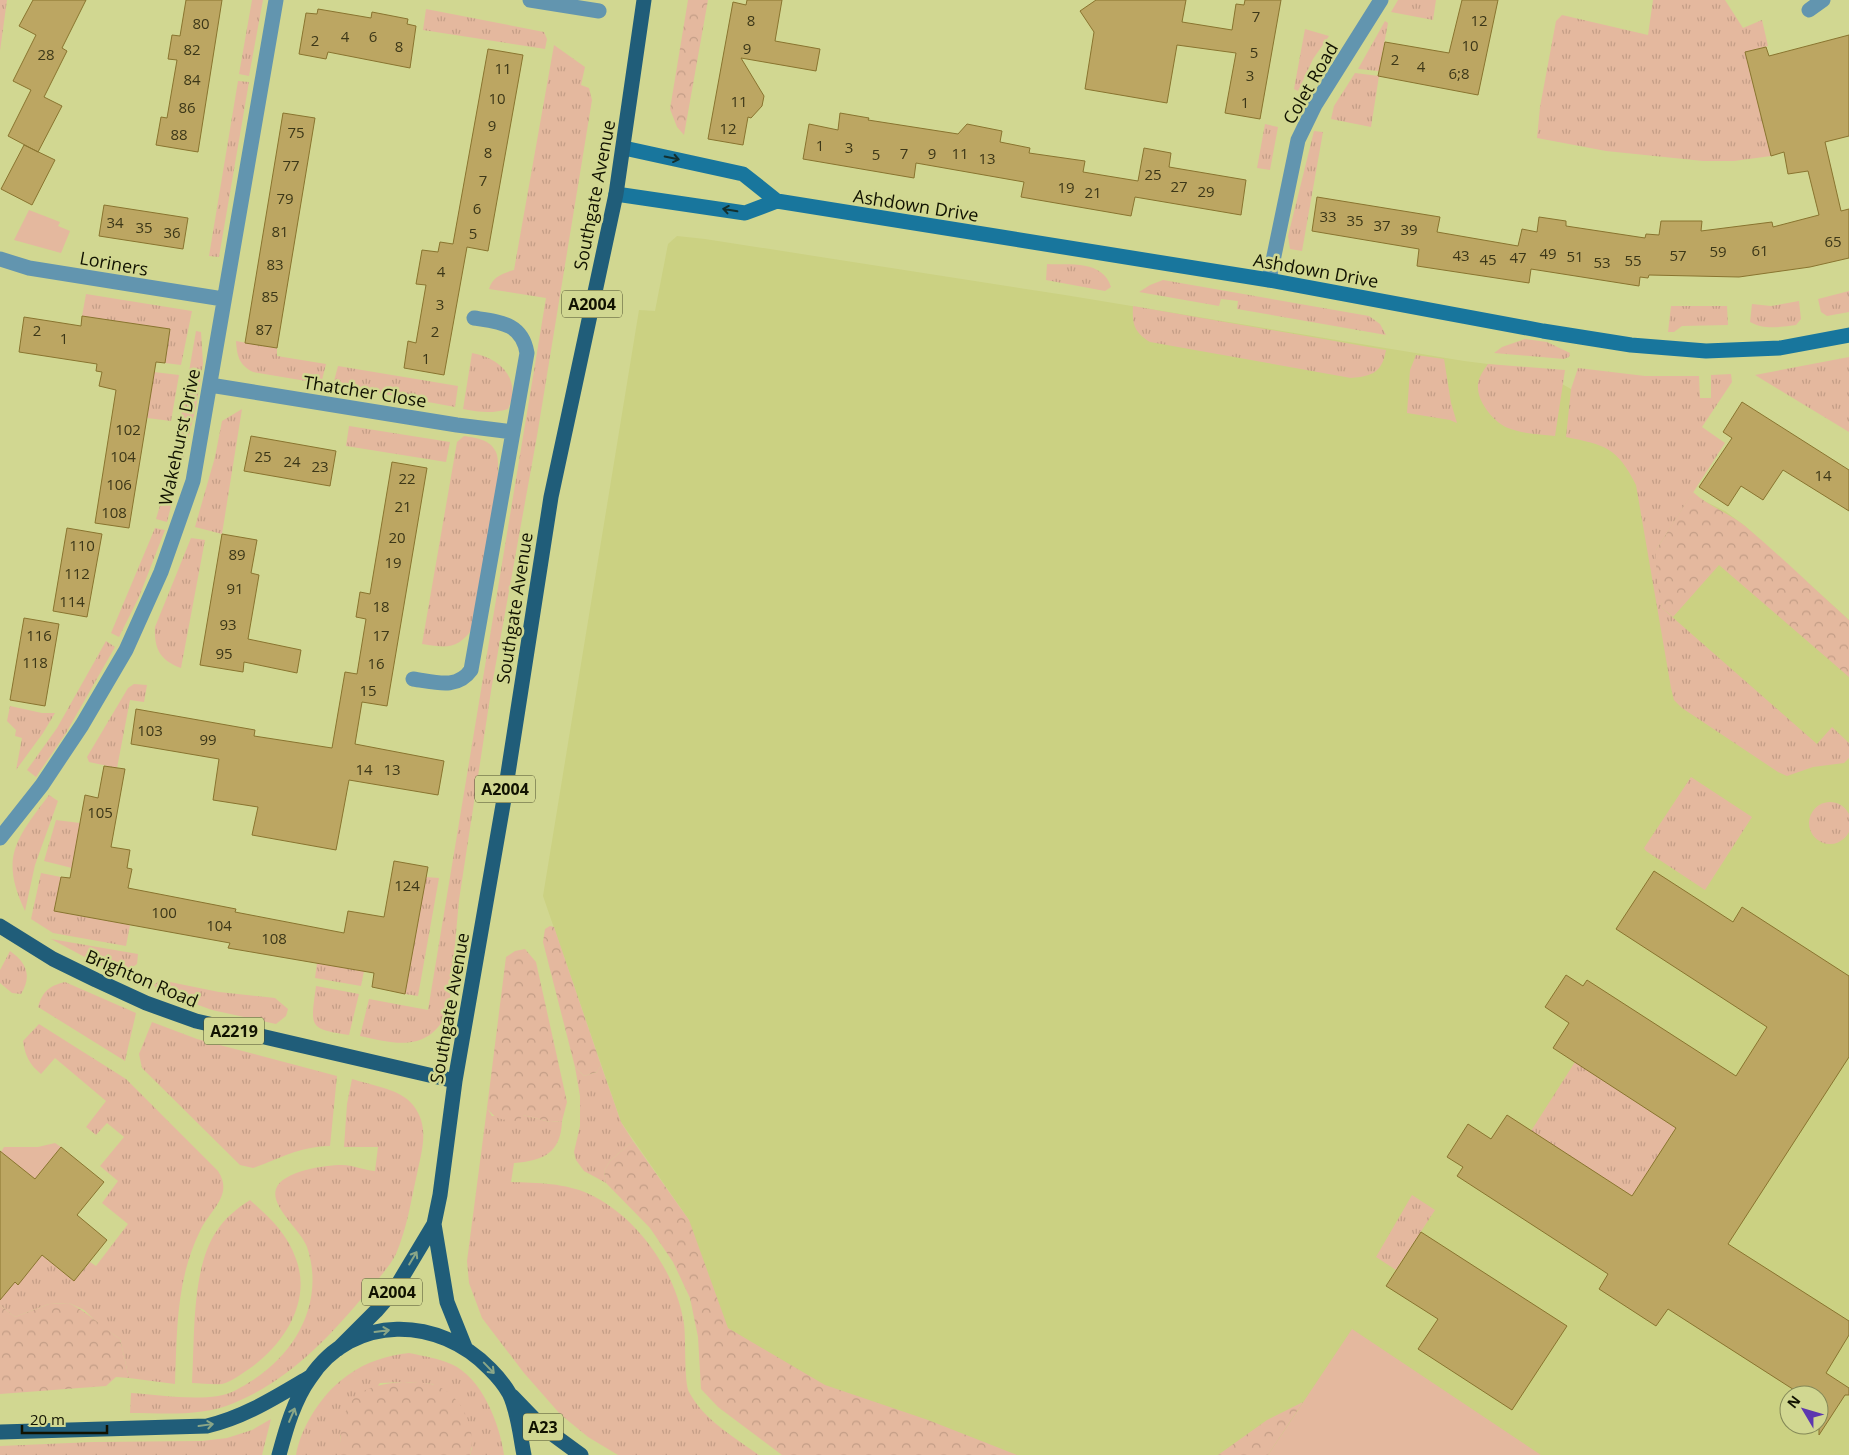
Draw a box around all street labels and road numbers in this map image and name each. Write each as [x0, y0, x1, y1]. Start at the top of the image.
street label: Colet Road [1277, 38, 1343, 128]
street label: Southgate Avenue [568, 118, 620, 272]
street label: Ashdown Drive [852, 183, 980, 227]
street label: Loriners [78, 245, 150, 281]
street label: Ashdown Drive [1252, 247, 1380, 293]
road number: A2004 [562, 290, 622, 318]
street label: Wakehurst Drive [153, 366, 205, 508]
street label: Thatcher Close [302, 369, 428, 413]
street label: Southgate Avenue [490, 531, 538, 685]
road number: A2004 [475, 776, 535, 802]
street label: Southgate Avenue [424, 931, 474, 1085]
street label: Brighton Road [82, 943, 202, 1013]
road number: A2219 [204, 1018, 264, 1044]
road number: A2004 [362, 1278, 422, 1305]
road number: A23 [523, 1414, 563, 1440]

